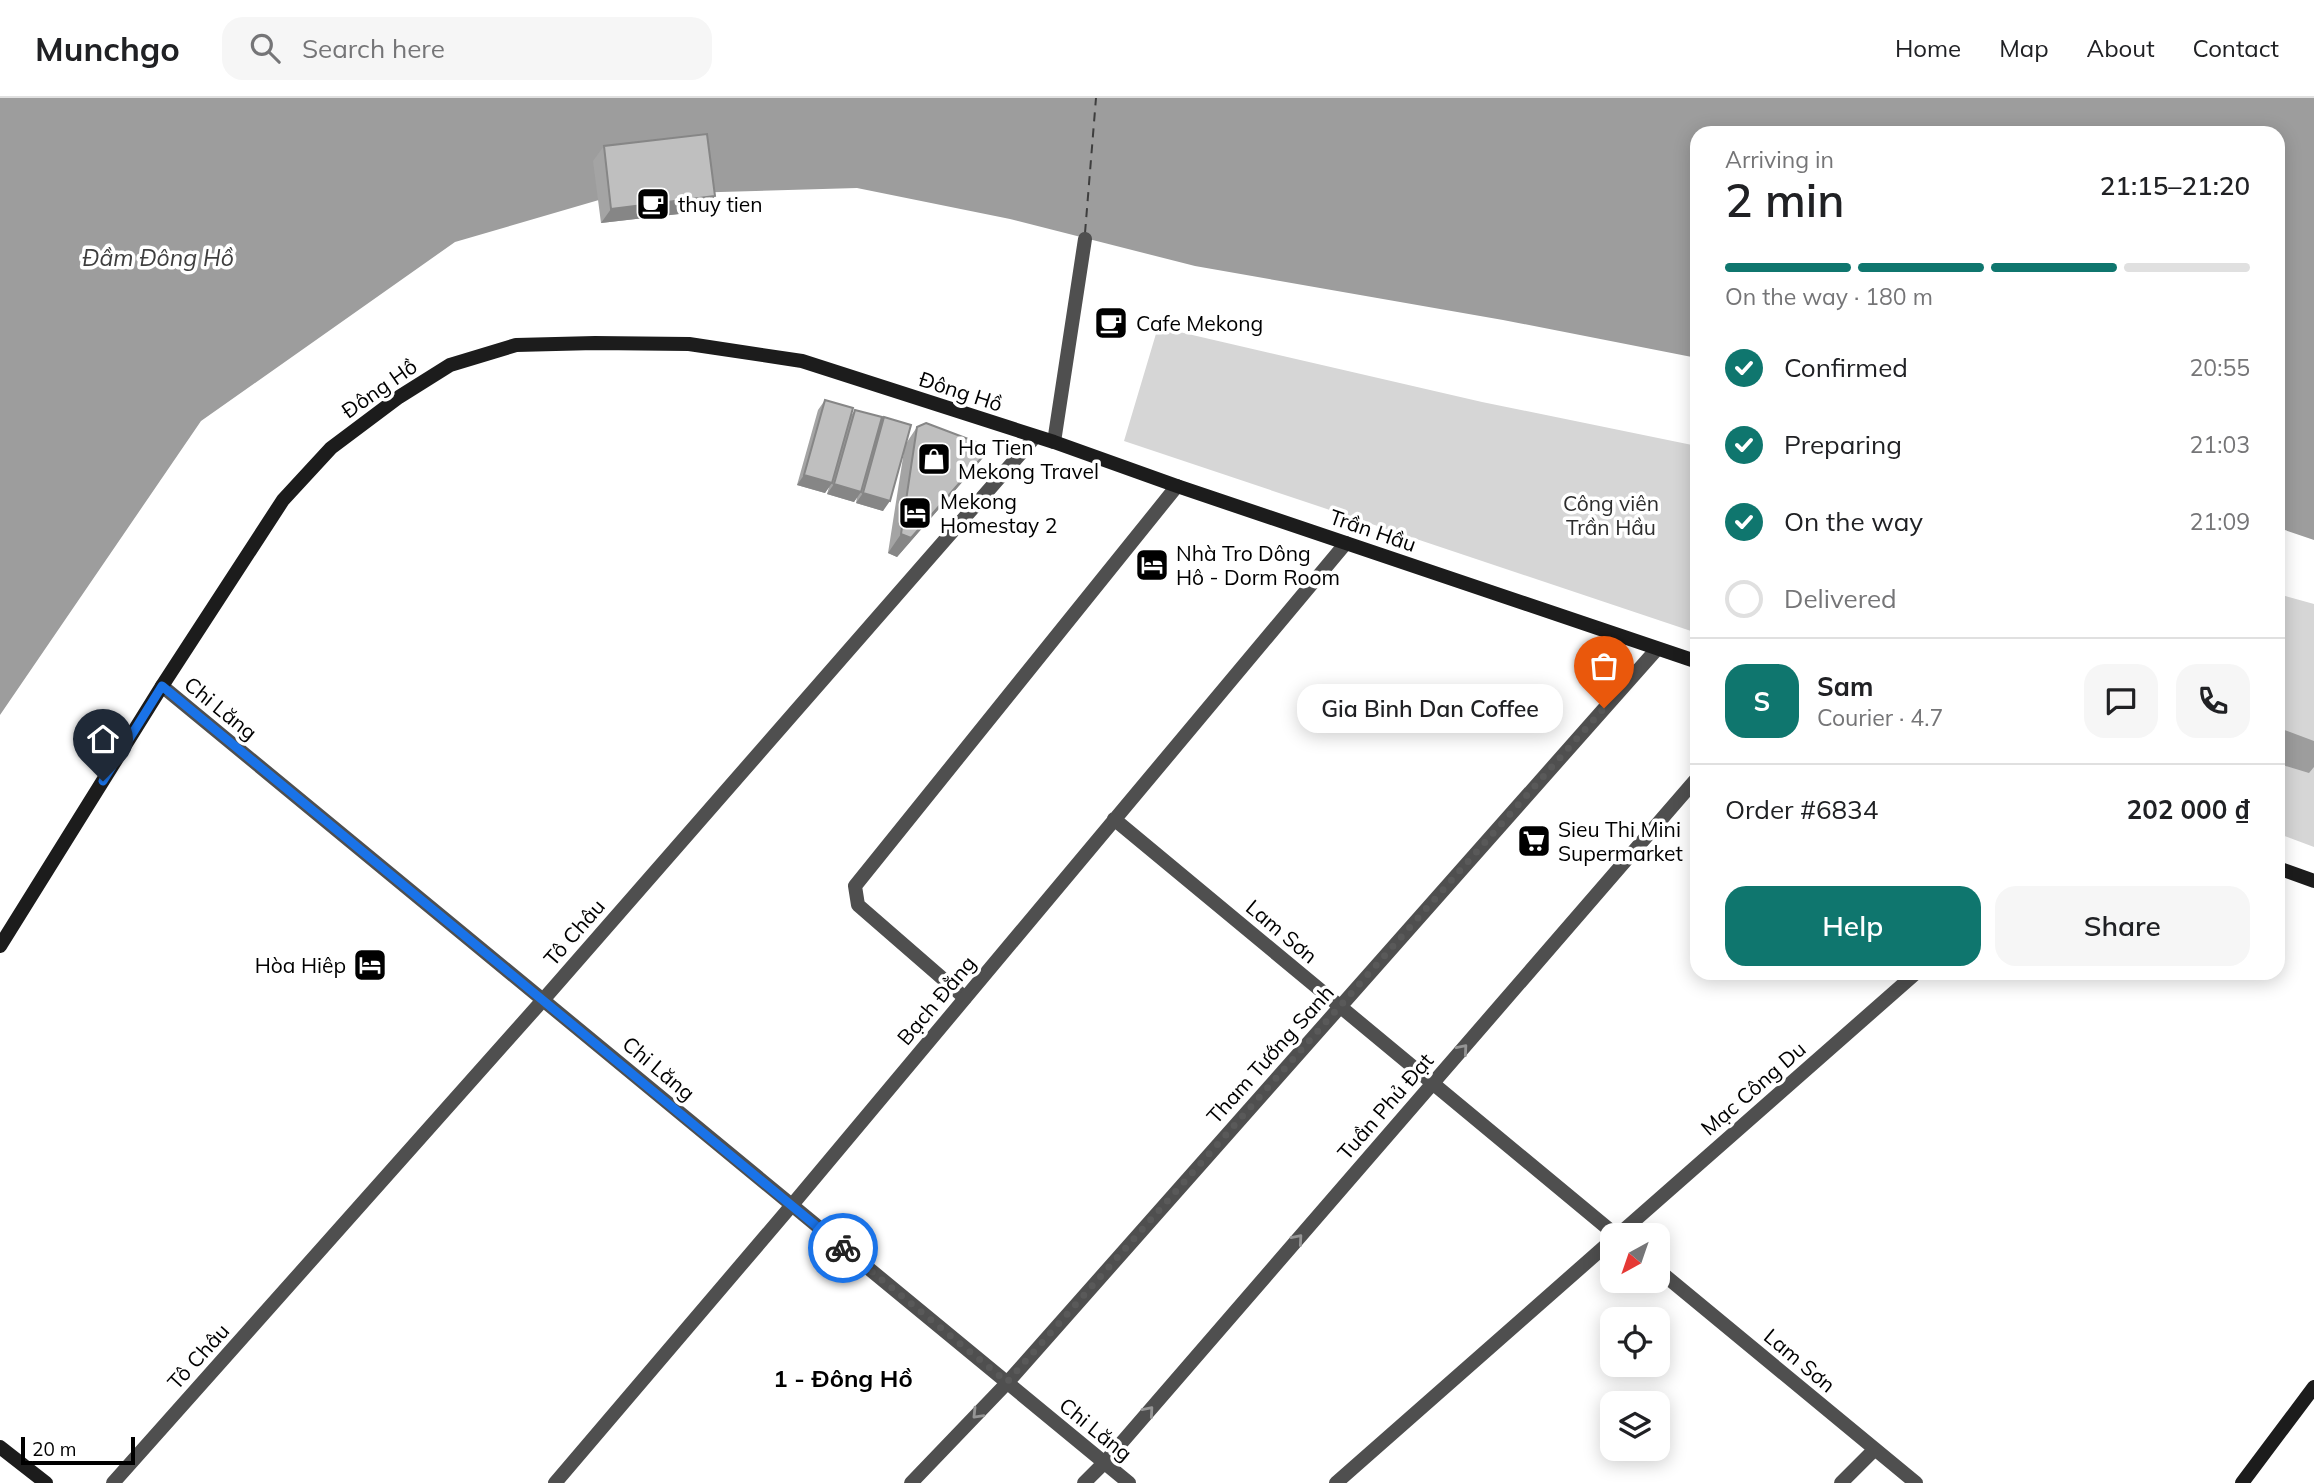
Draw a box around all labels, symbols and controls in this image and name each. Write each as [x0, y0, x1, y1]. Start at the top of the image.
search box [222, 17, 712, 80]
text: Munchgo [35, 28, 180, 69]
icon: search [246, 29, 284, 67]
text: Search here [302, 32, 445, 65]
text: Home [1895, 33, 1961, 63]
text: Map [1999, 33, 2049, 63]
text: About [2087, 33, 2155, 63]
text: Contact [2193, 33, 2279, 63]
text: Arriving in [1725, 145, 1834, 174]
text: 21:15–21:20 [2100, 169, 2250, 202]
text: 2 min [1725, 171, 1844, 229]
cafe icon: thuy tien [634, 185, 672, 223]
place label: thuy tien [678, 191, 762, 217]
water label: Đầm Đông Hồ [82, 243, 234, 272]
text: On the way · 180 m [1725, 282, 1933, 311]
cafe icon: Cafe Mekong [1092, 304, 1130, 342]
place label: Cafe Mekong [1136, 310, 1263, 336]
icon: check [1725, 349, 1763, 387]
text: Confirmed [1784, 351, 1908, 384]
street label: Đông Hồ [336, 353, 422, 423]
text: 20:55 [2190, 353, 2250, 382]
street label: Đông Hồ [916, 365, 1006, 417]
icon: check [1725, 426, 1763, 464]
text: Preparing [1784, 428, 1902, 461]
text: 21:03 [2190, 430, 2250, 459]
place label: Ha Tien Mekong Travel [958, 434, 1099, 484]
shop icon: Ha Tien Mekong Travel [915, 440, 953, 478]
place label: Mekong Homestay 2 [940, 488, 1057, 538]
park label: Công viên Trần Hầu [1563, 490, 1659, 540]
hotel icon: Mekong Homestay 2 [896, 494, 934, 532]
street label: Trần Hầu [1326, 503, 1420, 557]
icon: check [1725, 503, 1763, 541]
text: On the way [1784, 505, 1923, 538]
text: 21:09 [2190, 507, 2250, 536]
place label: Nhà Tro Dông Hô - Dorm Room [1176, 540, 1340, 590]
hotel icon: Nhà Tro Dông Hô - Dorm Room [1133, 546, 1171, 584]
text: Delivered [1784, 582, 1897, 615]
pin [1574, 636, 1634, 708]
icon: bag [1585, 647, 1623, 685]
button: chat [2084, 664, 2158, 738]
button: phone [2176, 664, 2250, 738]
text: Sam [1817, 670, 1873, 703]
street label: Chi Lăng [179, 671, 263, 745]
callout: Gia Binh Dan Coffee [1296, 684, 1562, 732]
text: S [1754, 685, 1770, 718]
text: Gia Binh Dan Coffee [1321, 694, 1539, 723]
text: Courier · 4.7 [1817, 703, 1943, 732]
pin [73, 709, 133, 781]
icon: home [84, 720, 122, 758]
text: Order #6834 [1725, 793, 1878, 826]
text: 202 000 ₫ [2127, 793, 2250, 826]
place label: Sieu Thi Mini Supermarket [1558, 816, 1683, 866]
supermarket icon: Sieu Thi Mini Supermarket [1515, 822, 1553, 860]
button: Help [1725, 886, 1981, 966]
button: Share [1995, 886, 2250, 966]
street label: Tô Châu [538, 893, 610, 971]
street label: Lam Sơn [1241, 894, 1323, 968]
hotel icon: Hòa Hiêp [351, 946, 389, 984]
street label: Bạch Đằng [891, 950, 981, 1050]
place label: Hòa Hiêp [255, 952, 346, 978]
street label: Tham Tướng Sanh [1201, 979, 1339, 1129]
street label: Chi Lăng [618, 1030, 700, 1106]
street label: Mạc Công Du [1695, 1035, 1811, 1141]
one-way arrow [1455, 1044, 1467, 1057]
street label: Tuần Phủ Đạt [1332, 1047, 1438, 1165]
courier [808, 1213, 878, 1283]
north arrow [1600, 1223, 1670, 1293]
map controls [1600, 1223, 1670, 1461]
icon: bike [824, 1229, 862, 1267]
one-way arrow [1290, 1234, 1302, 1247]
button: locate [1600, 1307, 1670, 1377]
street label: Tô Châu [162, 1318, 234, 1394]
street label: Lam Sơn [1759, 1323, 1841, 1397]
district label: 1 - Đông Hồ [773, 1363, 913, 1393]
button: layers [1600, 1391, 1670, 1461]
street label: Chi Lăng [1054, 1392, 1138, 1466]
one-way arrow [973, 1406, 985, 1419]
one-way arrow [1141, 1407, 1153, 1420]
scale bar [21, 1434, 135, 1466]
text: 20 m [32, 1437, 76, 1461]

